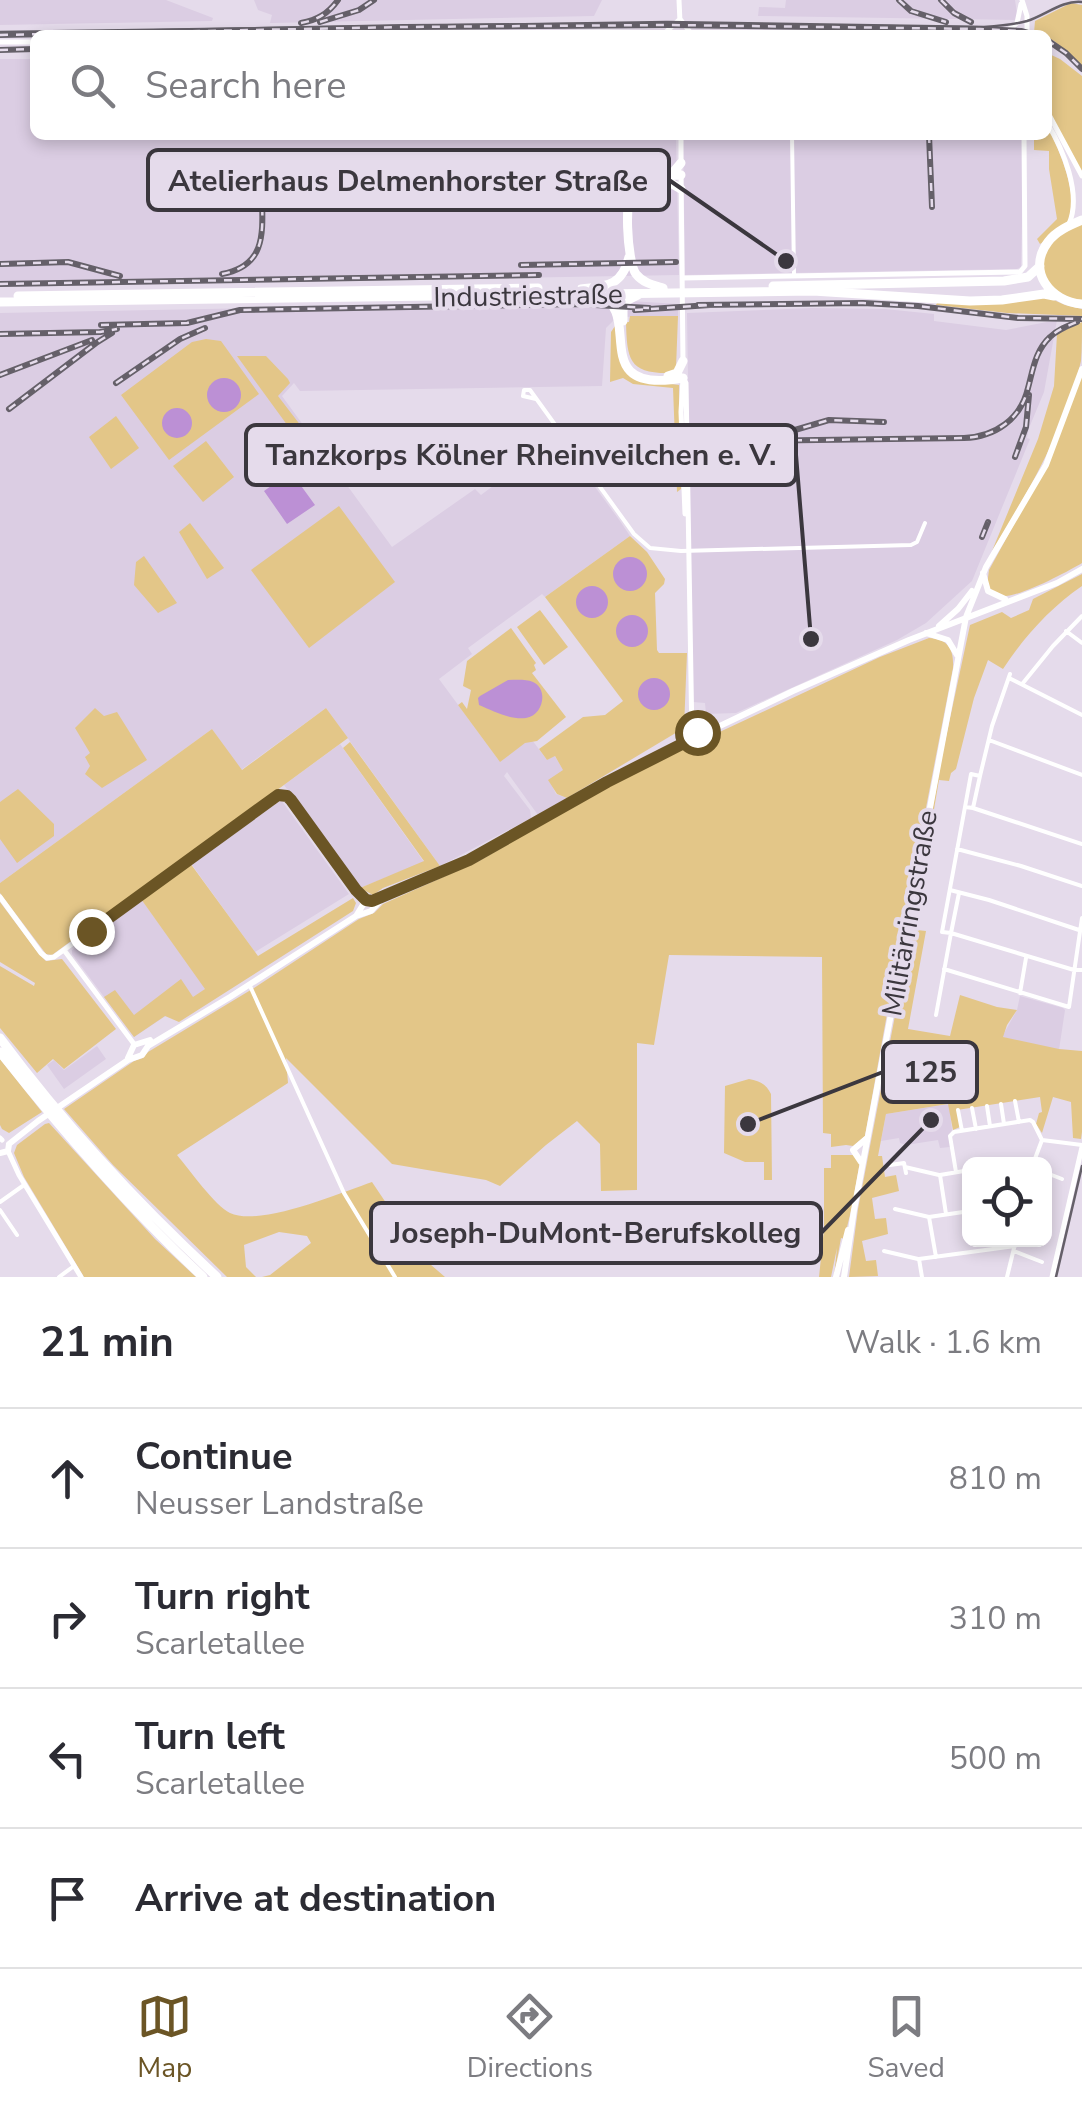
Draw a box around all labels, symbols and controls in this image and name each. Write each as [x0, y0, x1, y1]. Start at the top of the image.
search box [30, 30, 1052, 140]
icon: search [65, 58, 120, 113]
text: Search here [145, 60, 346, 111]
callout: Atelierhaus Delmenhorster Straße [148, 150, 669, 210]
text: Atelierhaus Delmenhorster Straße [168, 161, 648, 202]
street label: Industriestraße [433, 275, 623, 317]
callout: Tanzkorps Kölner Rheinveilchen e. V. [246, 425, 796, 485]
text: Tanzkorps Kölner Rheinveilchen e. V. [266, 435, 776, 476]
route start [675, 710, 721, 756]
street label: Militärringstraße [873, 807, 947, 1019]
route end [69, 909, 115, 955]
callout: 125 [883, 1042, 977, 1102]
text: 125 [903, 1052, 957, 1093]
map controls [962, 1157, 1052, 1247]
button: locate [962, 1157, 1052, 1247]
callout: Joseph-DuMont-Berufskolleg [371, 1203, 821, 1263]
text: Joseph-DuMont-Berufskolleg [390, 1213, 801, 1254]
text: 21 min [40, 1314, 174, 1371]
text: Walk · 1.6 km [845, 1321, 1042, 1364]
text: Continue [135, 1431, 293, 1482]
icon: ahead [40, 1451, 95, 1506]
text: 810 m [949, 1457, 1042, 1500]
text: Neusser Landstraße [135, 1482, 424, 1525]
text: Turn right [135, 1571, 310, 1622]
icon: right [40, 1591, 95, 1646]
text: 310 m [949, 1597, 1042, 1640]
text: Scarletallee [135, 1622, 305, 1665]
text: Turn left [135, 1711, 285, 1762]
icon: left [40, 1731, 95, 1786]
text: 500 m [949, 1737, 1042, 1780]
text: Scarletallee [135, 1762, 305, 1805]
icon: arrive [40, 1871, 95, 1926]
text: Arrive at destination [135, 1873, 496, 1924]
tab: Map [137, 1989, 192, 2087]
tab: Directions [467, 1989, 593, 2087]
tab: Saved [867, 1989, 945, 2087]

